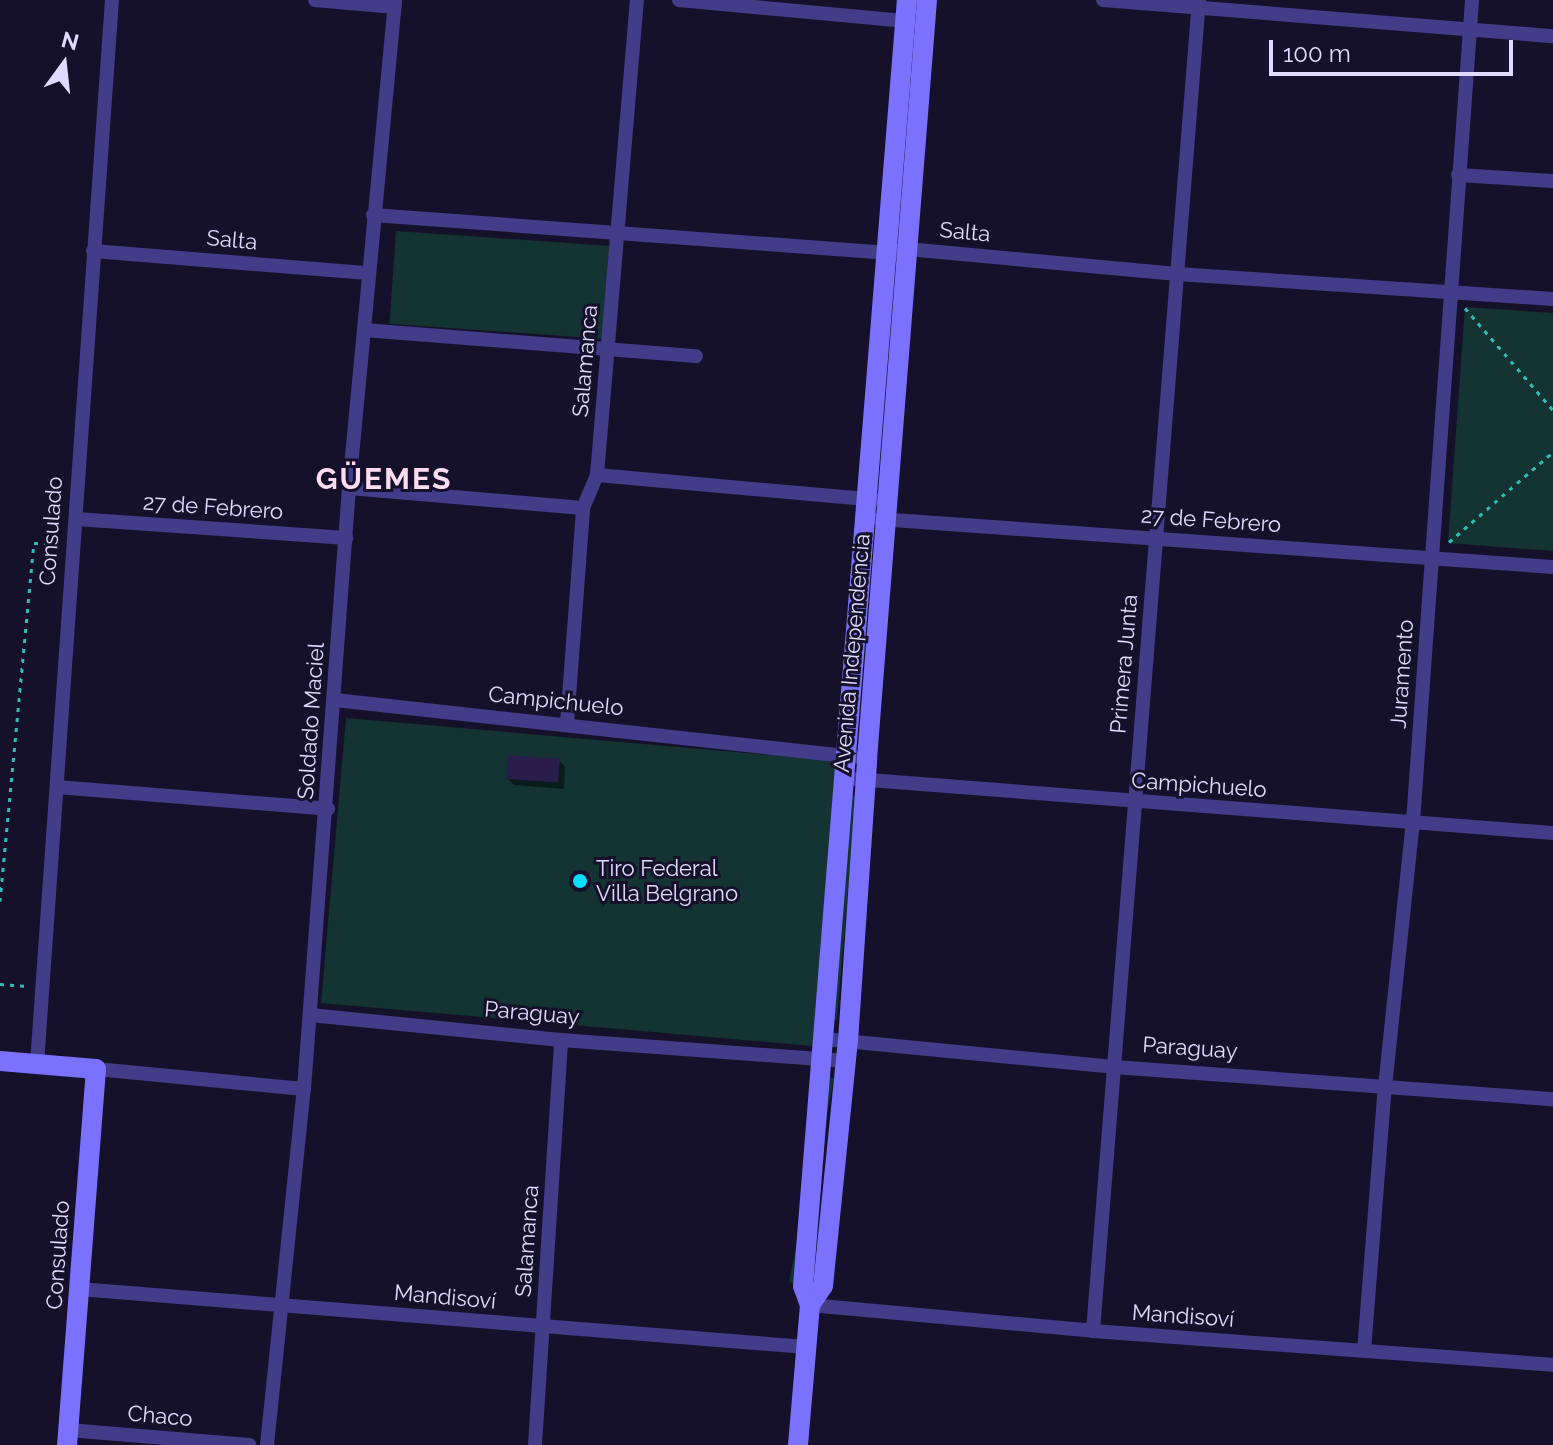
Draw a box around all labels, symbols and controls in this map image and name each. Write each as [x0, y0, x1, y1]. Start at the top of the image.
north arrow [24, 24, 104, 104]
scale bar [1273, 24, 1517, 74]
text: N [59, 26, 82, 56]
text: 100 m [1283, 39, 1351, 68]
street label: Salta [939, 217, 991, 247]
street label: Salta [206, 225, 258, 255]
street label: Salamanca [567, 304, 603, 418]
district label: GÜEMES [316, 461, 452, 497]
street label: Consulado [34, 475, 68, 587]
street label: 27 de Febrero [142, 489, 284, 525]
street label: 27 de Febrero [1140, 502, 1282, 538]
street label: Avenida Independencia [828, 532, 876, 774]
street label: Primera Junta [1105, 593, 1143, 735]
street label: Juramento [1385, 619, 1419, 729]
street label: Soldado Maciel [292, 642, 330, 800]
street label: Campichuelo [487, 681, 625, 721]
street label: Campichuelo [1130, 767, 1268, 803]
place label: Tiro Federal Villa Belgrano [596, 855, 738, 906]
marker: Tiro Federal Villa Belgrano [571, 872, 589, 890]
street label: Paraguay [483, 996, 581, 1030]
street label: Paraguay [1141, 1032, 1239, 1064]
street label: Salamanca [510, 1184, 544, 1298]
street label: Consulado [41, 1199, 75, 1311]
street label: Mandisoví [393, 1279, 497, 1315]
street label: Mandisoví [1131, 1299, 1235, 1333]
street label: Chaco [126, 1400, 194, 1432]

